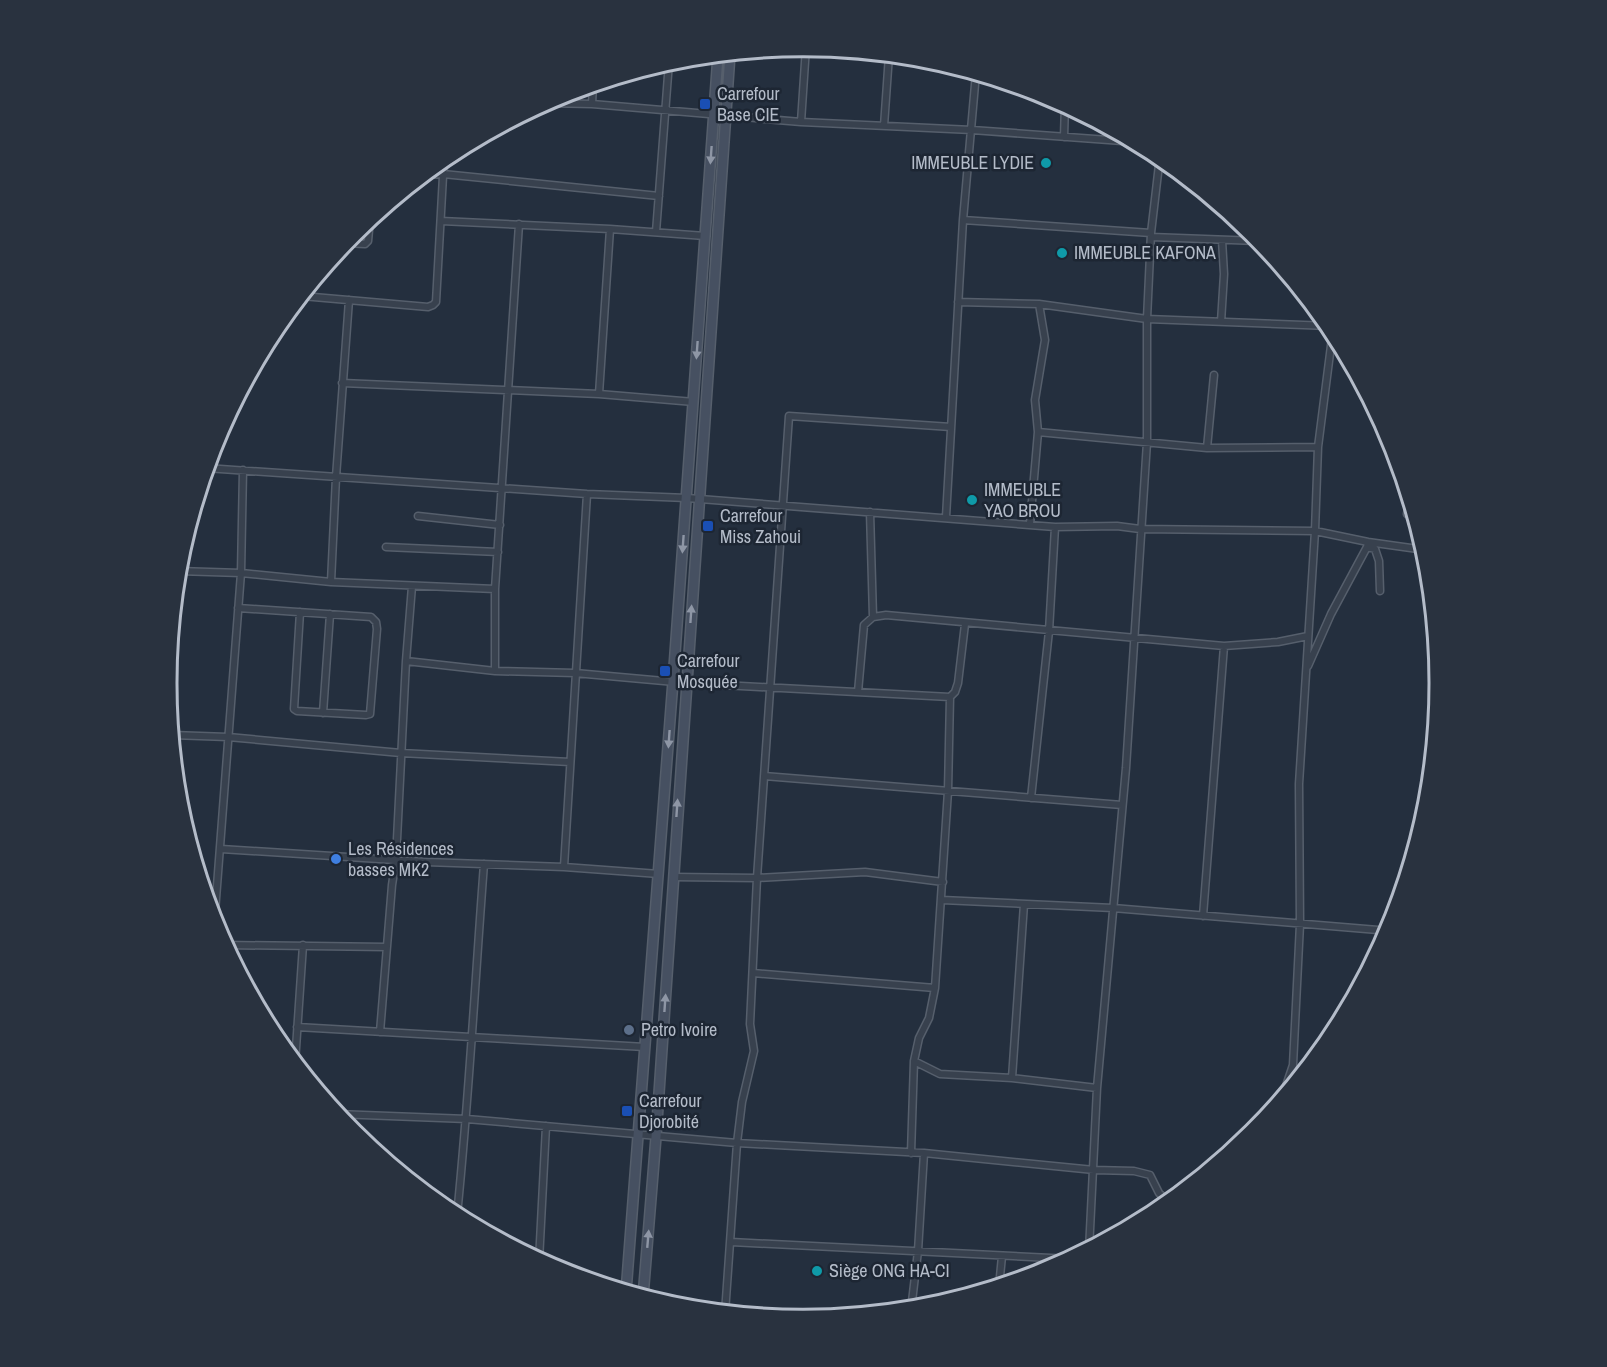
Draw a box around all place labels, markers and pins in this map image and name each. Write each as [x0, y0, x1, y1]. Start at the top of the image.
place label: Carrefour Base CIE [717, 81, 779, 127]
marker: Carrefour Base CIE [698, 97, 712, 111]
place label: IMMEUBLE LYDIE [911, 150, 1034, 175]
marker: IMMEUBLE LYDIE [1039, 156, 1053, 170]
place label: IMMEUBLE KAFONA [1074, 240, 1216, 265]
marker: IMMEUBLE KAFONA [1055, 246, 1069, 260]
place label: IMMEUBLE YAO BROU [984, 477, 1061, 523]
marker: IMMEUBLE YAO BROU [965, 493, 979, 507]
place label: Carrefour Miss Zahoui [720, 503, 801, 549]
marker: Carrefour Miss Zahoui [701, 519, 715, 533]
place label: Carrefour Mosquée [677, 648, 739, 694]
marker: Carrefour Mosquée [658, 664, 672, 678]
place label: Les Résidences basses MK2 [348, 836, 454, 882]
marker: Les Résidences basses MK2 [329, 852, 343, 866]
place label: Petro Ivoire [641, 1017, 717, 1042]
marker: Petro Ivoire [622, 1023, 636, 1037]
place label: Carrefour Djorobité [639, 1088, 701, 1134]
marker: Carrefour Djorobité [620, 1104, 634, 1118]
place label: Siège ONG HA-CI [829, 1258, 950, 1283]
marker: Siège ONG HA-CI [810, 1264, 824, 1278]

